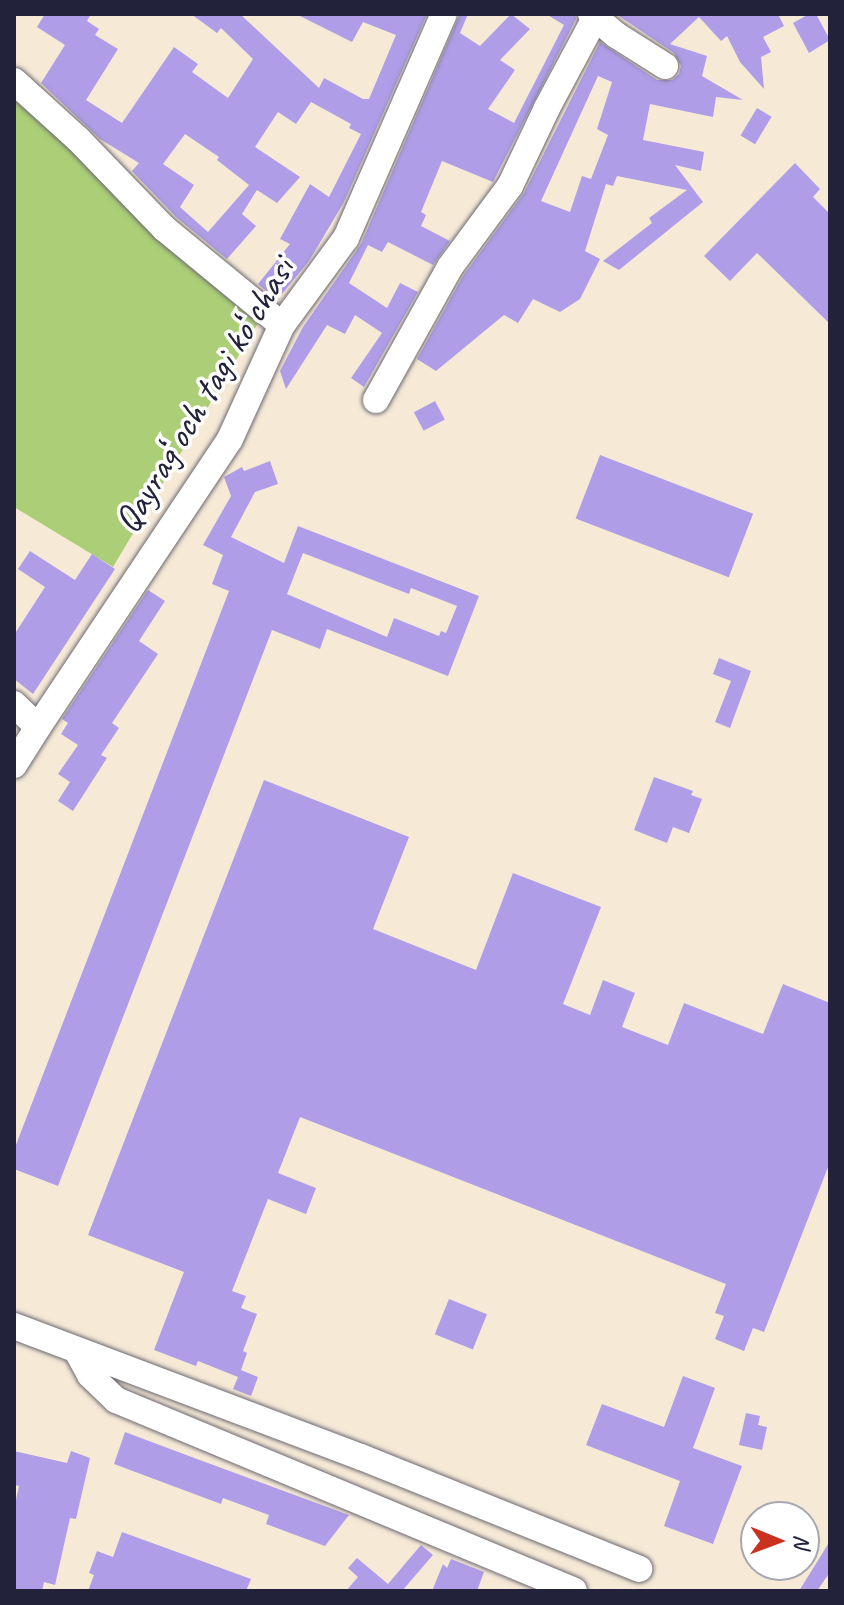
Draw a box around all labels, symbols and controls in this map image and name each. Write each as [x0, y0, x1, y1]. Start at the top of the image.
street label: Qayragʻoch tagi koʻchasi [103, 248, 305, 542]
north arrow [740, 1501, 820, 1581]
text: N [788, 1534, 816, 1548]

